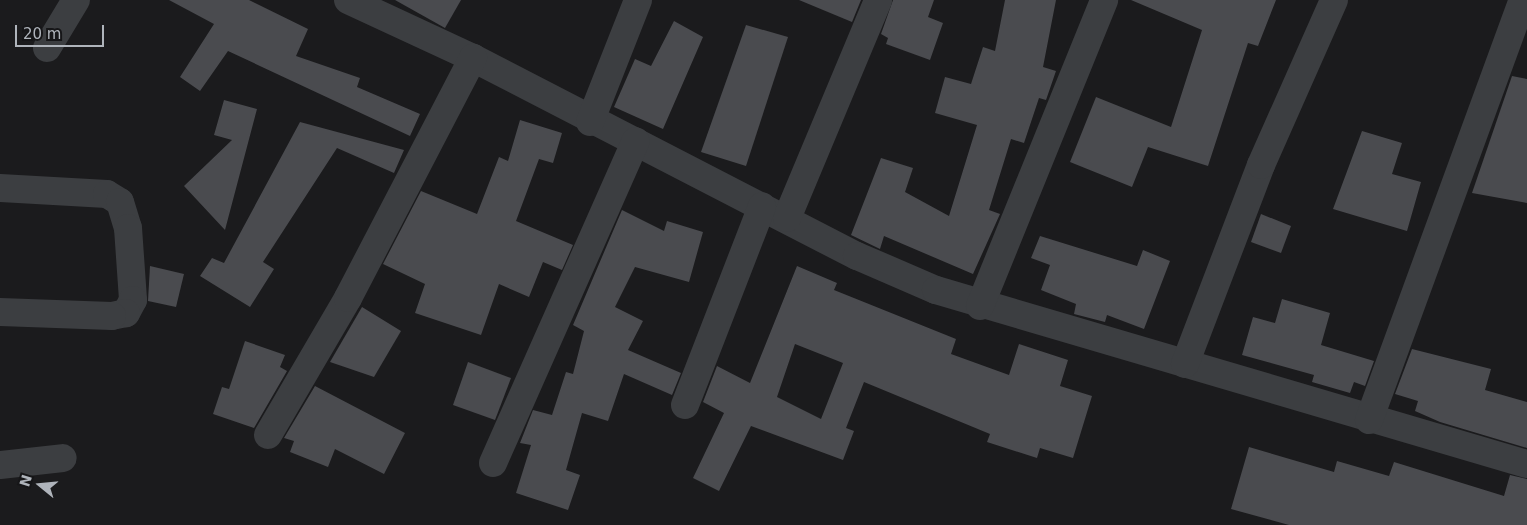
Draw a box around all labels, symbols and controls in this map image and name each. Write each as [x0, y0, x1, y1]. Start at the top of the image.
scale bar [18, 15, 106, 47]
text: 20 m [23, 25, 61, 43]
north arrow [15, 460, 65, 510]
text: N [16, 473, 35, 489]

